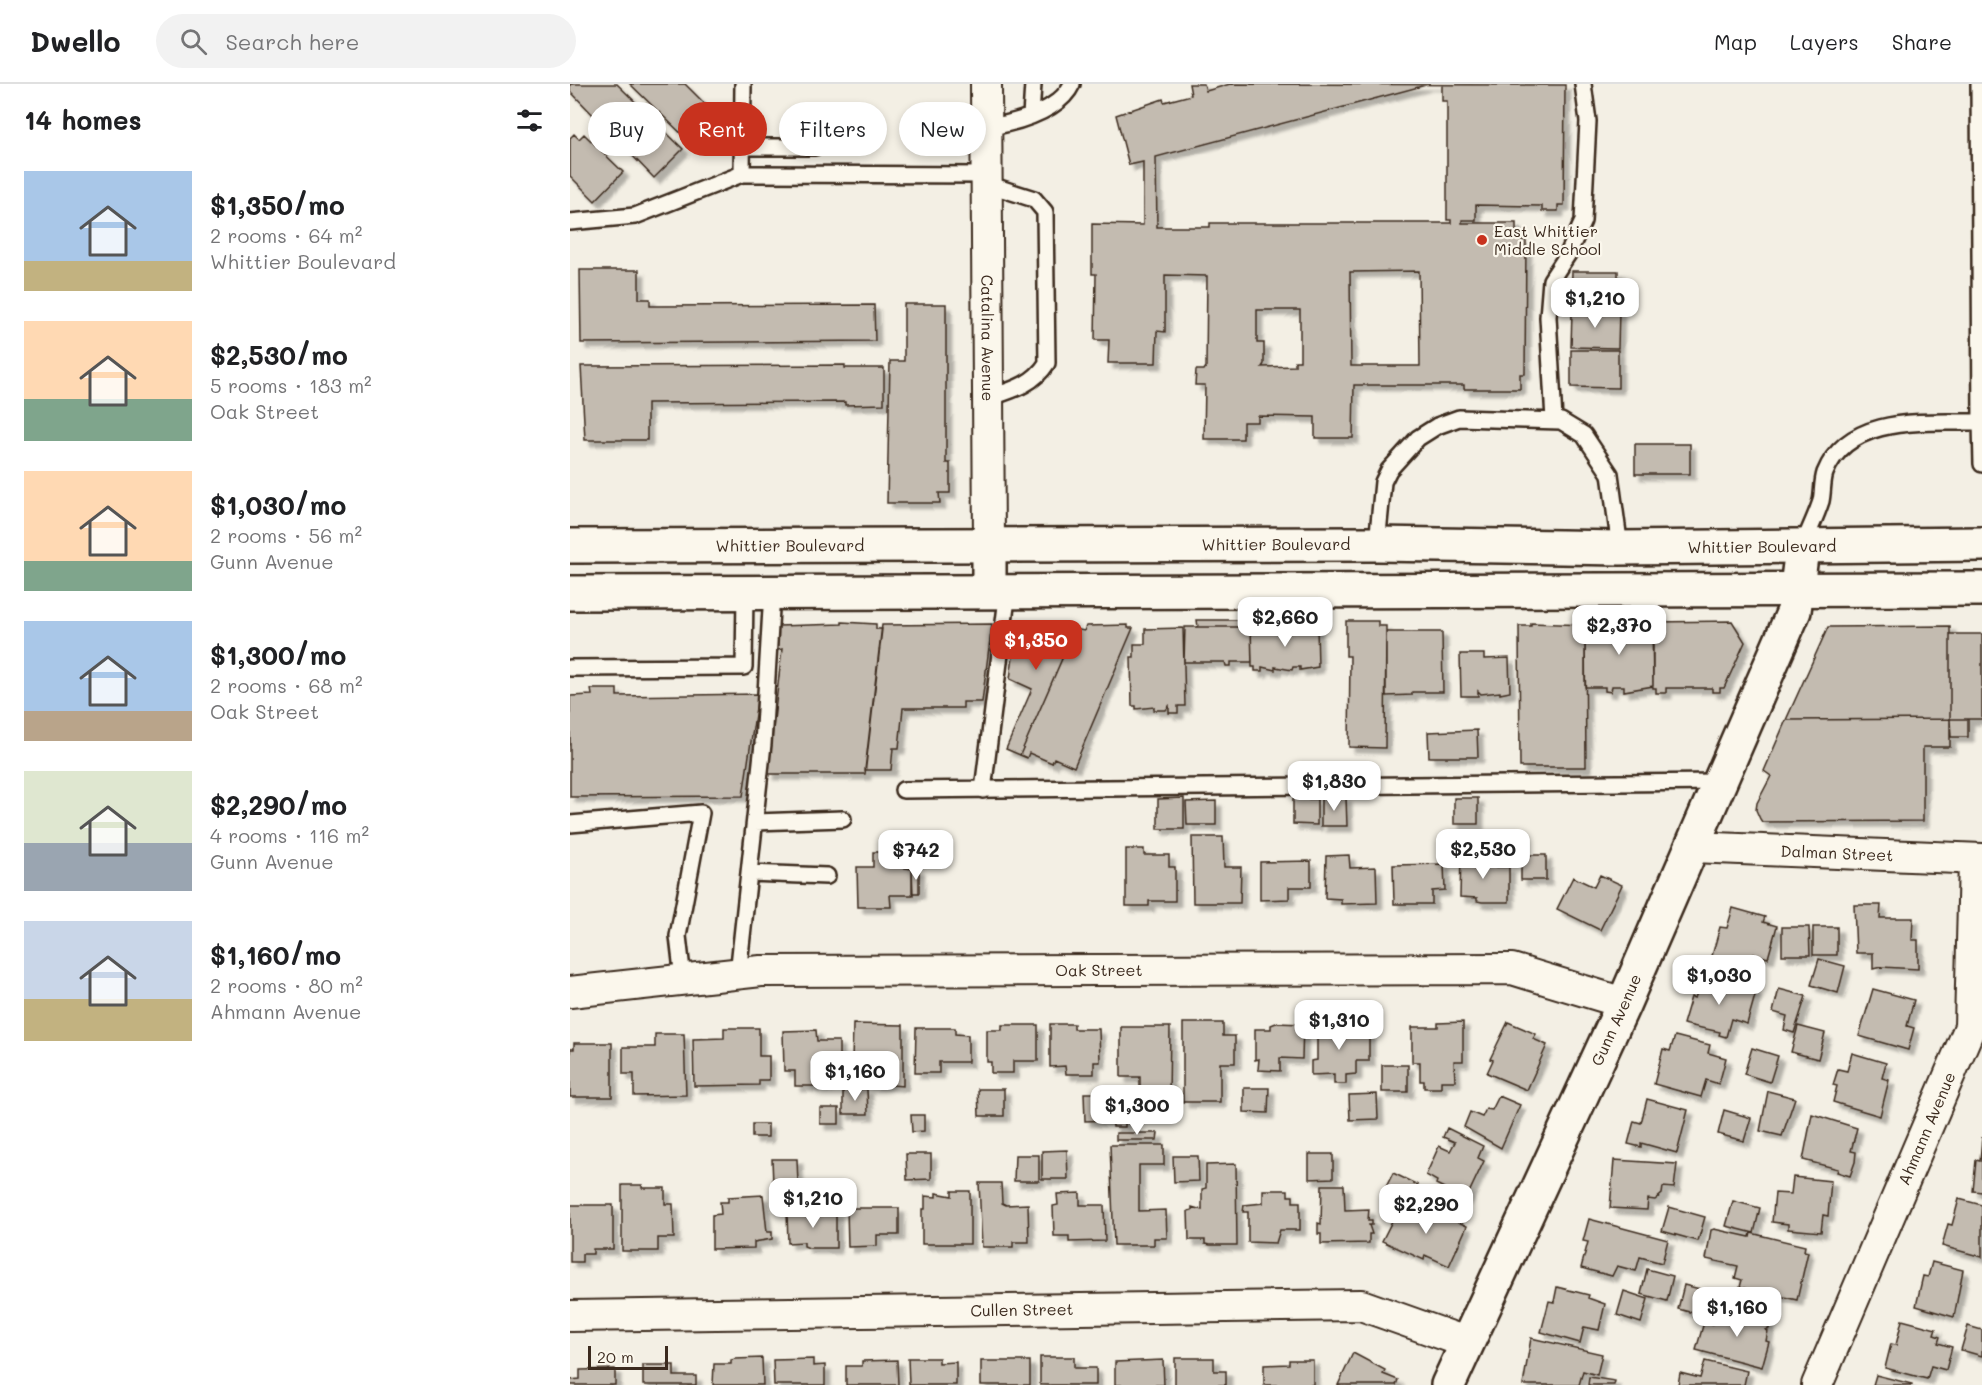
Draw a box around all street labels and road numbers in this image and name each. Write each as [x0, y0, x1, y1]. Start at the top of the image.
street label: Catalina Avenue [977, 275, 999, 401]
street label: Whittier Boulevard [1202, 533, 1350, 554]
street label: Whittier Boulevard [716, 534, 864, 556]
street label: Whittier Boulevard [1687, 535, 1836, 557]
street label: Dalman Street [1780, 840, 1894, 865]
street label: Oak Street [1055, 959, 1142, 980]
street label: Gunn Avenue [1586, 970, 1645, 1069]
street label: Ahmann Avenue [1893, 1068, 1960, 1188]
street label: Cullen Street [970, 1298, 1074, 1320]

